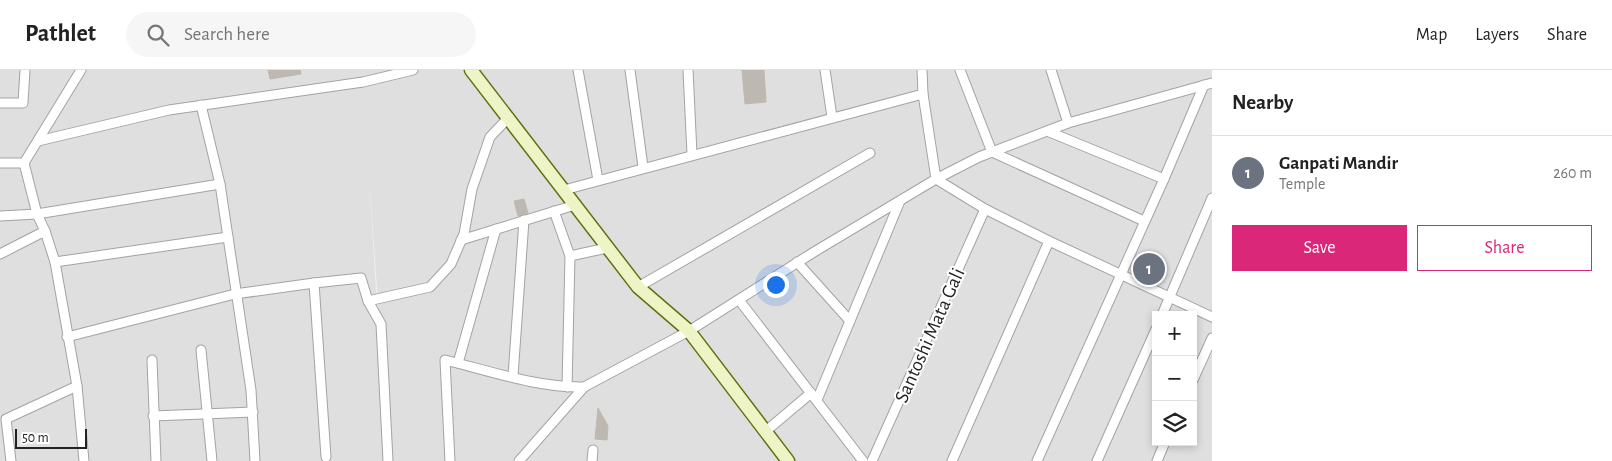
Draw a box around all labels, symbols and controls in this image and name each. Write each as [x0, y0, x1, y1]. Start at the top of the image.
search box [126, 12, 476, 57]
icon: search [144, 21, 172, 49]
text: Pathlet [25, 22, 96, 46]
text: Search here [184, 25, 270, 44]
text: Map [1416, 26, 1447, 44]
text: Layers [1475, 26, 1519, 44]
text: Share [1547, 26, 1587, 44]
text: Nearby [1232, 92, 1293, 113]
text: Ganpati Mandir [1279, 154, 1398, 173]
text: 1 [1245, 165, 1251, 181]
text: 260 m [1553, 165, 1592, 181]
text: Temple [1279, 176, 1325, 192]
button: Save [1232, 225, 1407, 271]
button: Share [1417, 225, 1592, 271]
pin: 1 [1133, 250, 1165, 288]
street label: Santoshi Mata Gali [891, 265, 969, 406]
your location [763, 272, 789, 298]
map controls [1152, 311, 1197, 446]
button: + [1152, 311, 1197, 356]
button: − [1152, 356, 1197, 401]
button: layers [1152, 401, 1197, 446]
scale bar [15, 426, 88, 449]
text: 50 m [22, 431, 49, 445]

